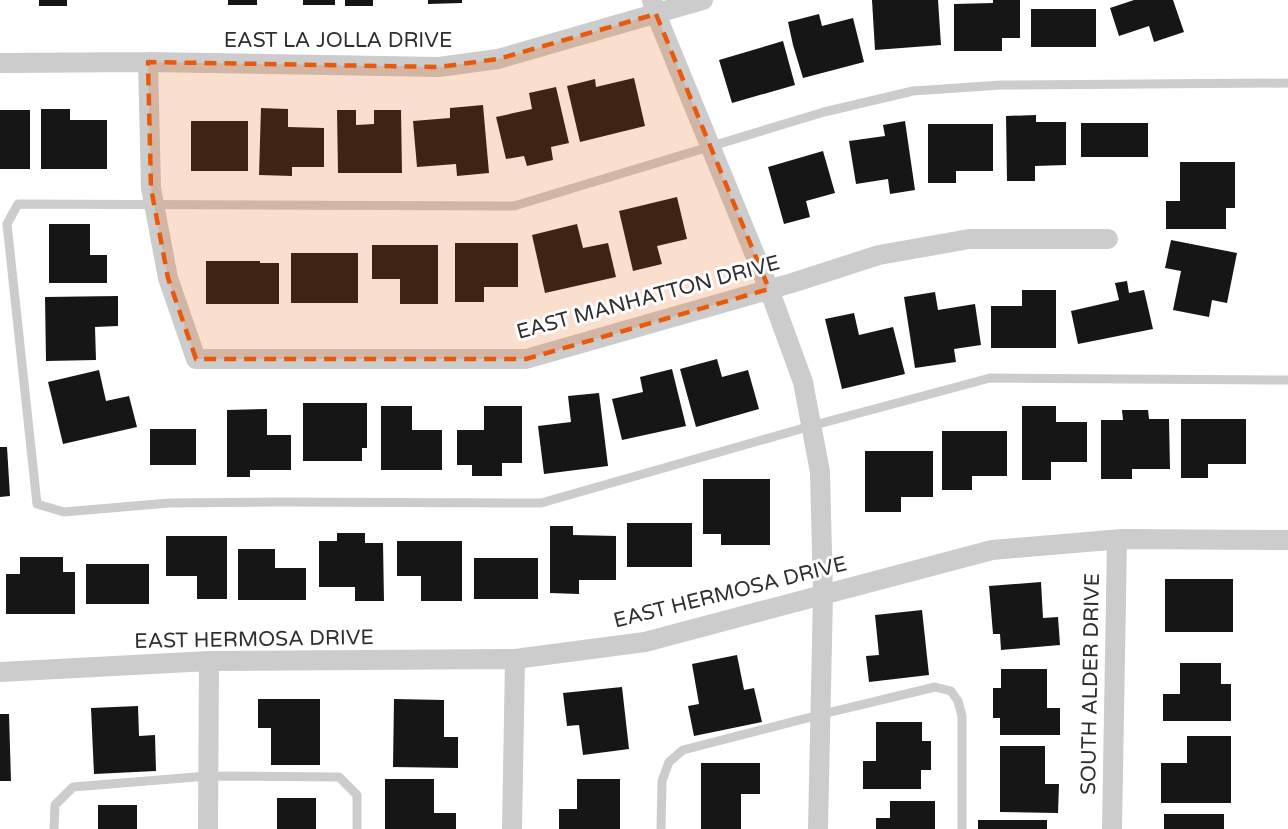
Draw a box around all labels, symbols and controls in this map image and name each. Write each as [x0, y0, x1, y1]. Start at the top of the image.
street label: EAST LA JOLLA DRIVE [224, 28, 452, 53]
street label: EAST MANHATTON DRIVE [514, 250, 783, 345]
street label: EAST HERMOSA DRIVE [611, 551, 849, 634]
street label: SOUTH ALDER DRIVE [1076, 573, 1105, 795]
street label: EAST HERMOSA DRIVE [134, 625, 374, 654]

